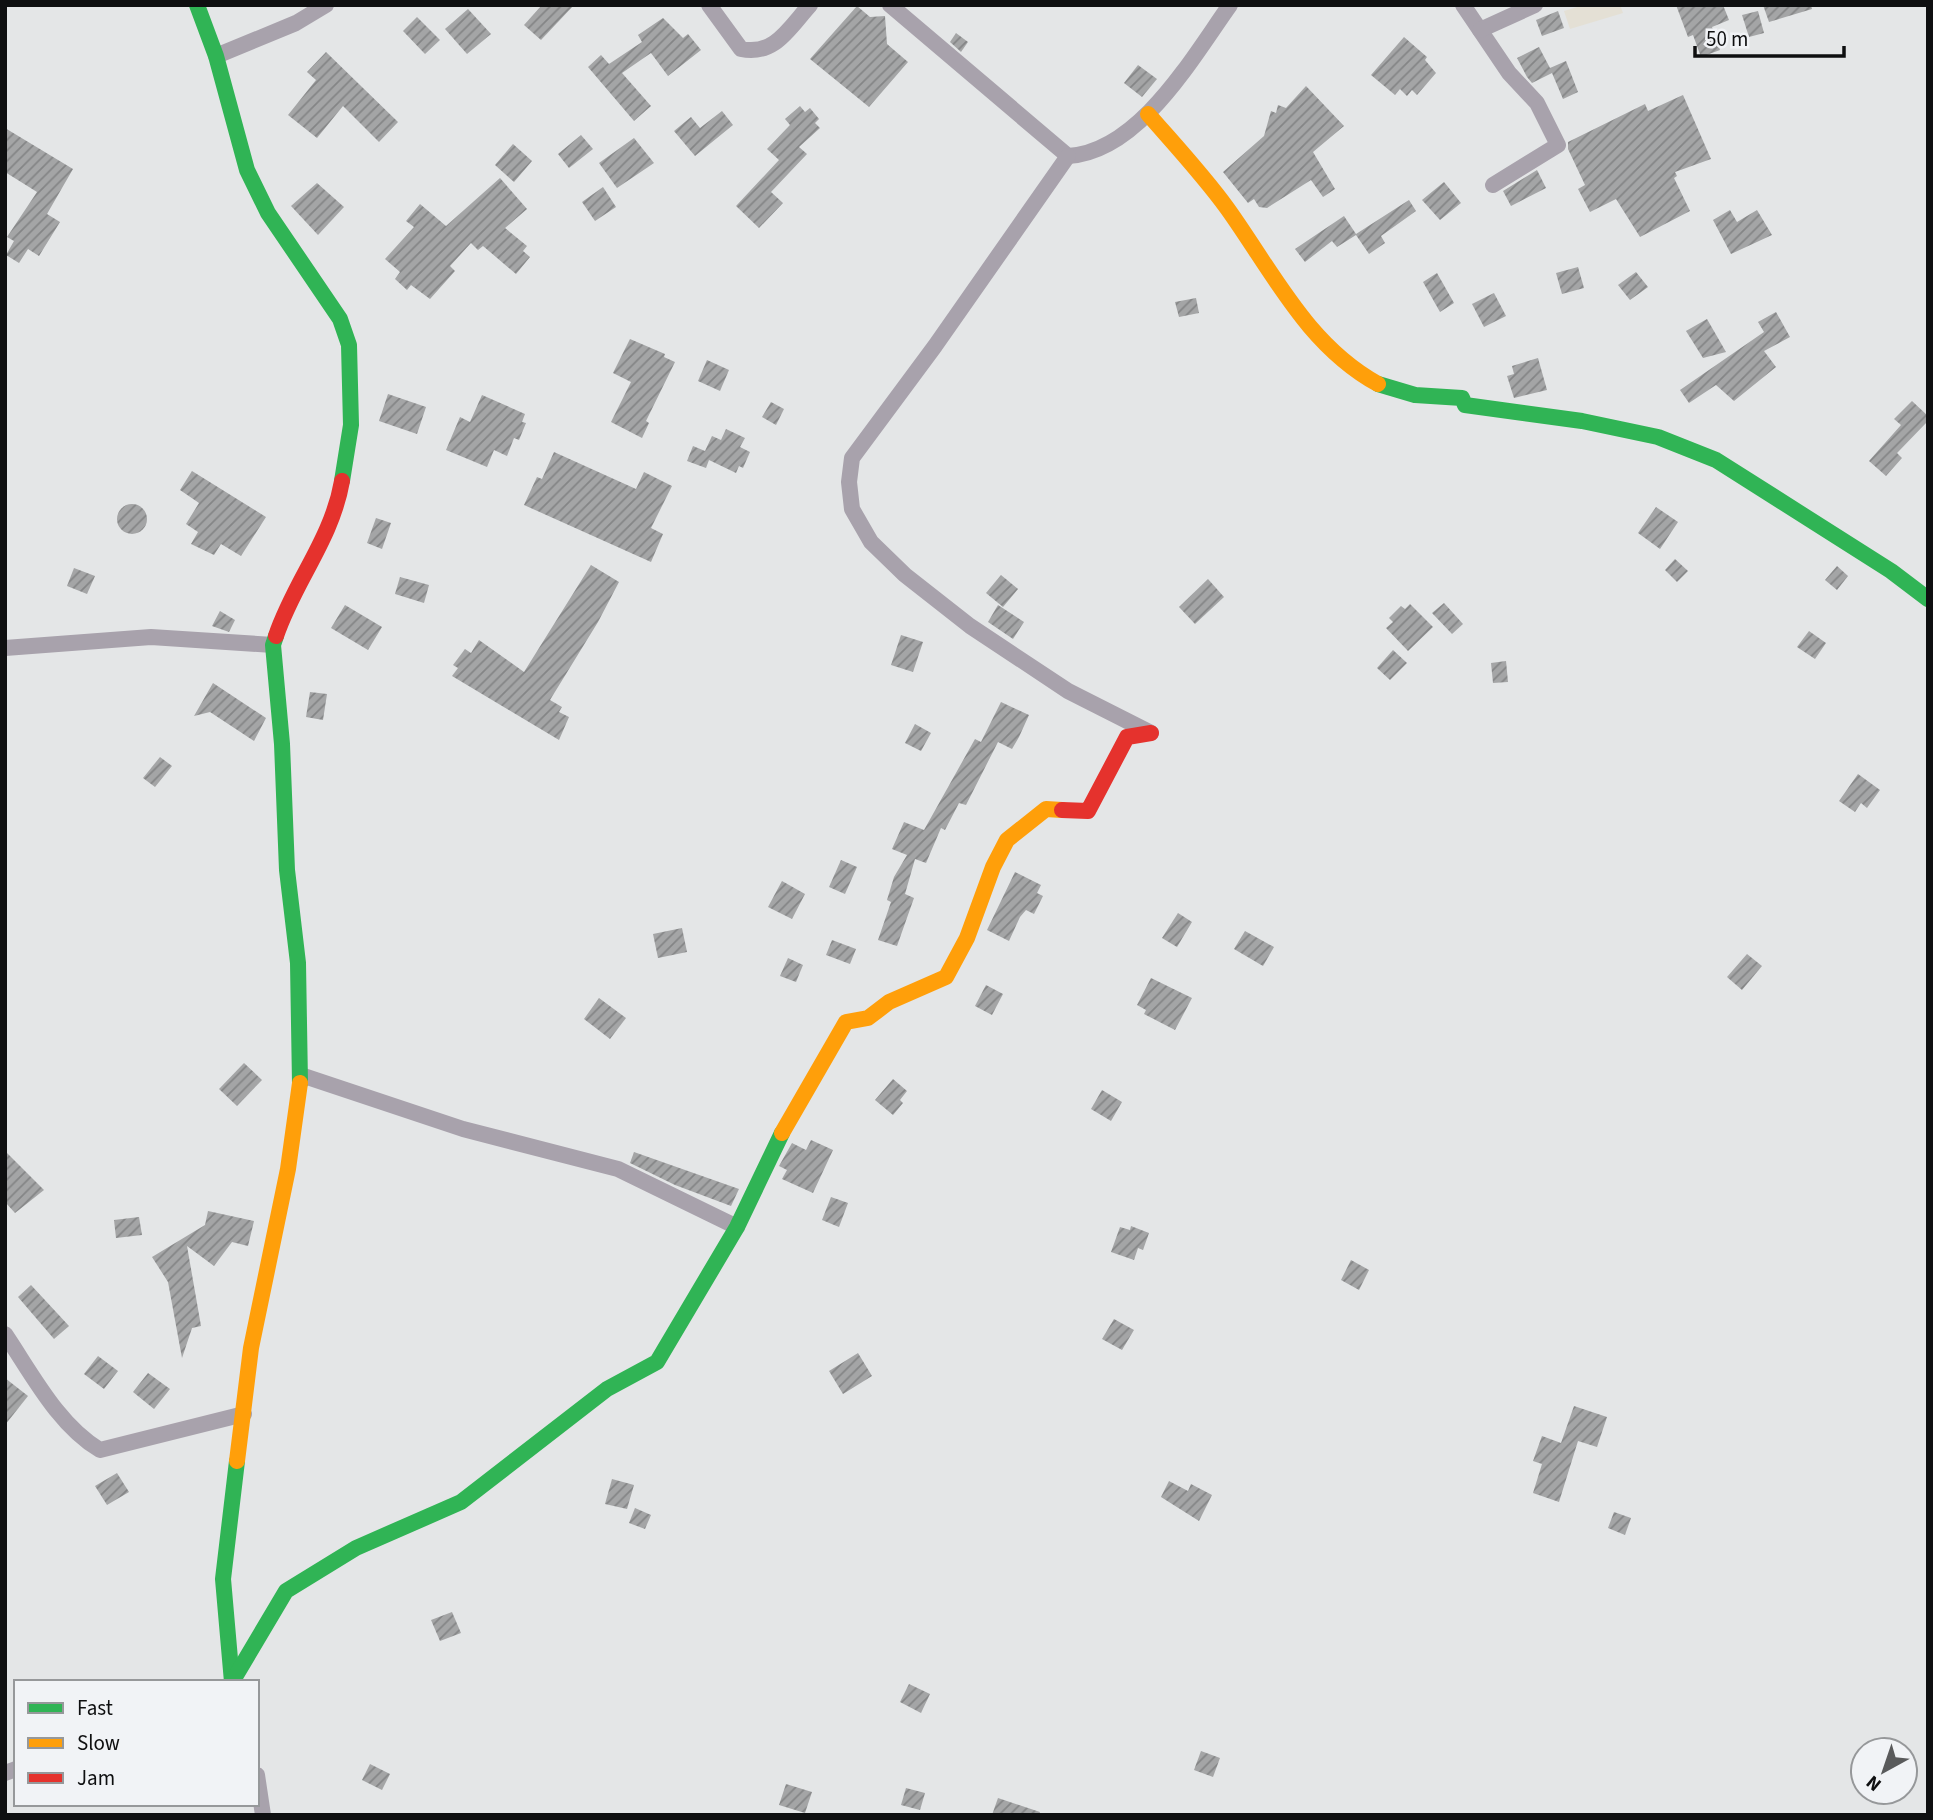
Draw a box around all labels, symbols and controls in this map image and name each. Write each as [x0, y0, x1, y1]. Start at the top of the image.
scale bar [1695, 14, 1844, 58]
text: 50 m [1706, 24, 1748, 54]
legend [14, 1680, 259, 1806]
text: Fast [77, 1693, 113, 1723]
text: Slow [77, 1728, 120, 1758]
north arrow [1849, 1736, 1919, 1806]
text: Jam [77, 1763, 115, 1793]
text: N [1861, 1768, 1888, 1797]

